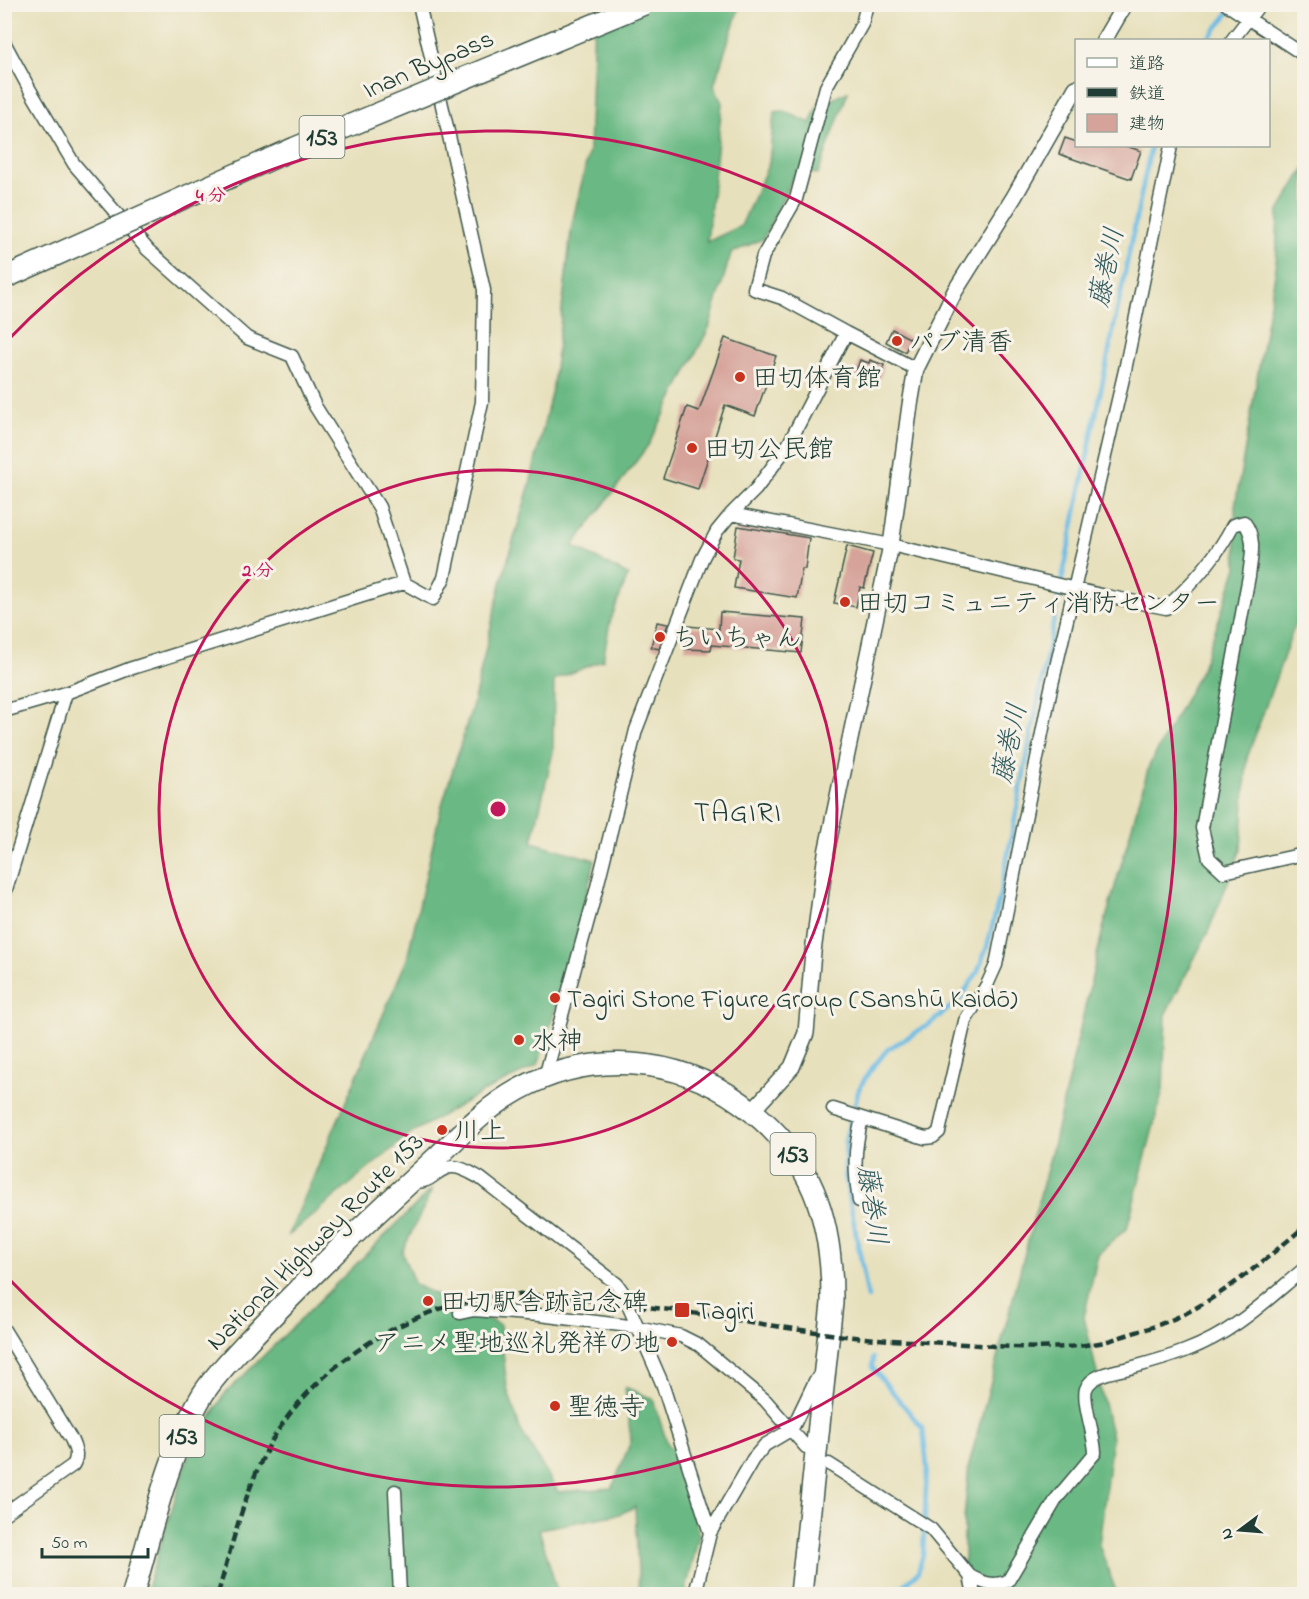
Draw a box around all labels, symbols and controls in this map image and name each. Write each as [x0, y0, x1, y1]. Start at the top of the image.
street label: Inan Bypass [358, 21, 501, 110]
legend [1075, 39, 1270, 147]
text: 道路 [1129, 52, 1165, 78]
text: 鉄道 [1129, 82, 1165, 108]
text: 建物 [1129, 112, 1165, 138]
road number: 153 [300, 116, 344, 158]
text: 4 分 [196, 184, 226, 210]
water label: 藤巻川 [1081, 224, 1136, 311]
place label: パブ清香 [909, 325, 1013, 363]
marker: パブ清香 [890, 334, 904, 348]
place label: 田切体育館 [752, 361, 882, 399]
marker: 田切体育館 [733, 370, 747, 384]
place label: 田切公民館 [704, 432, 834, 470]
marker: 田切公民館 [685, 441, 699, 455]
text: 2 分 [241, 559, 274, 585]
place label: 田切コミュニティ消防センター [857, 586, 1220, 624]
marker: 田切コミュニティ消防センター [838, 595, 852, 609]
place label: ちいちゃん [672, 621, 802, 659]
marker: ちいちゃん [653, 630, 667, 644]
water label: 藤巻川 [984, 700, 1039, 787]
district label: TAGIRI [694, 794, 782, 835]
centre of rings [488, 799, 508, 819]
place label: Tagiri Stone Figure Group (Sanshū Kaidō) [567, 982, 1018, 1020]
marker: Tagiri Stone Figure Group (Sanshū Kaidō) [548, 991, 562, 1005]
place label: 水神 [531, 1024, 583, 1062]
marker: 水神 [512, 1033, 526, 1047]
place label: 川上 [454, 1114, 506, 1152]
marker: 川上 [435, 1123, 449, 1137]
street label: National Highway Route 153 [199, 1126, 434, 1361]
road number: 153 [770, 1133, 816, 1175]
water label: 藤巻川 [846, 1163, 895, 1248]
place label: 田切駅舎跡記念碑 [440, 1285, 648, 1323]
marker: 田切駅舎跡記念碑 [421, 1294, 435, 1308]
place label: Tagiri [696, 1294, 754, 1332]
marker: Tagiri [673, 1301, 691, 1319]
place label: アニメ聖地巡礼発祥の地 [374, 1326, 660, 1364]
marker: アニメ聖地巡礼発祥の地 [665, 1335, 679, 1349]
place label: 聖徳寺 [567, 1390, 645, 1428]
marker: 聖徳寺 [548, 1399, 562, 1413]
road number: 153 [160, 1415, 204, 1457]
north arrow [1210, 1500, 1270, 1560]
scale bar [42, 1521, 148, 1559]
text: N [1214, 1525, 1241, 1542]
text: 50 m [51, 1531, 88, 1557]

